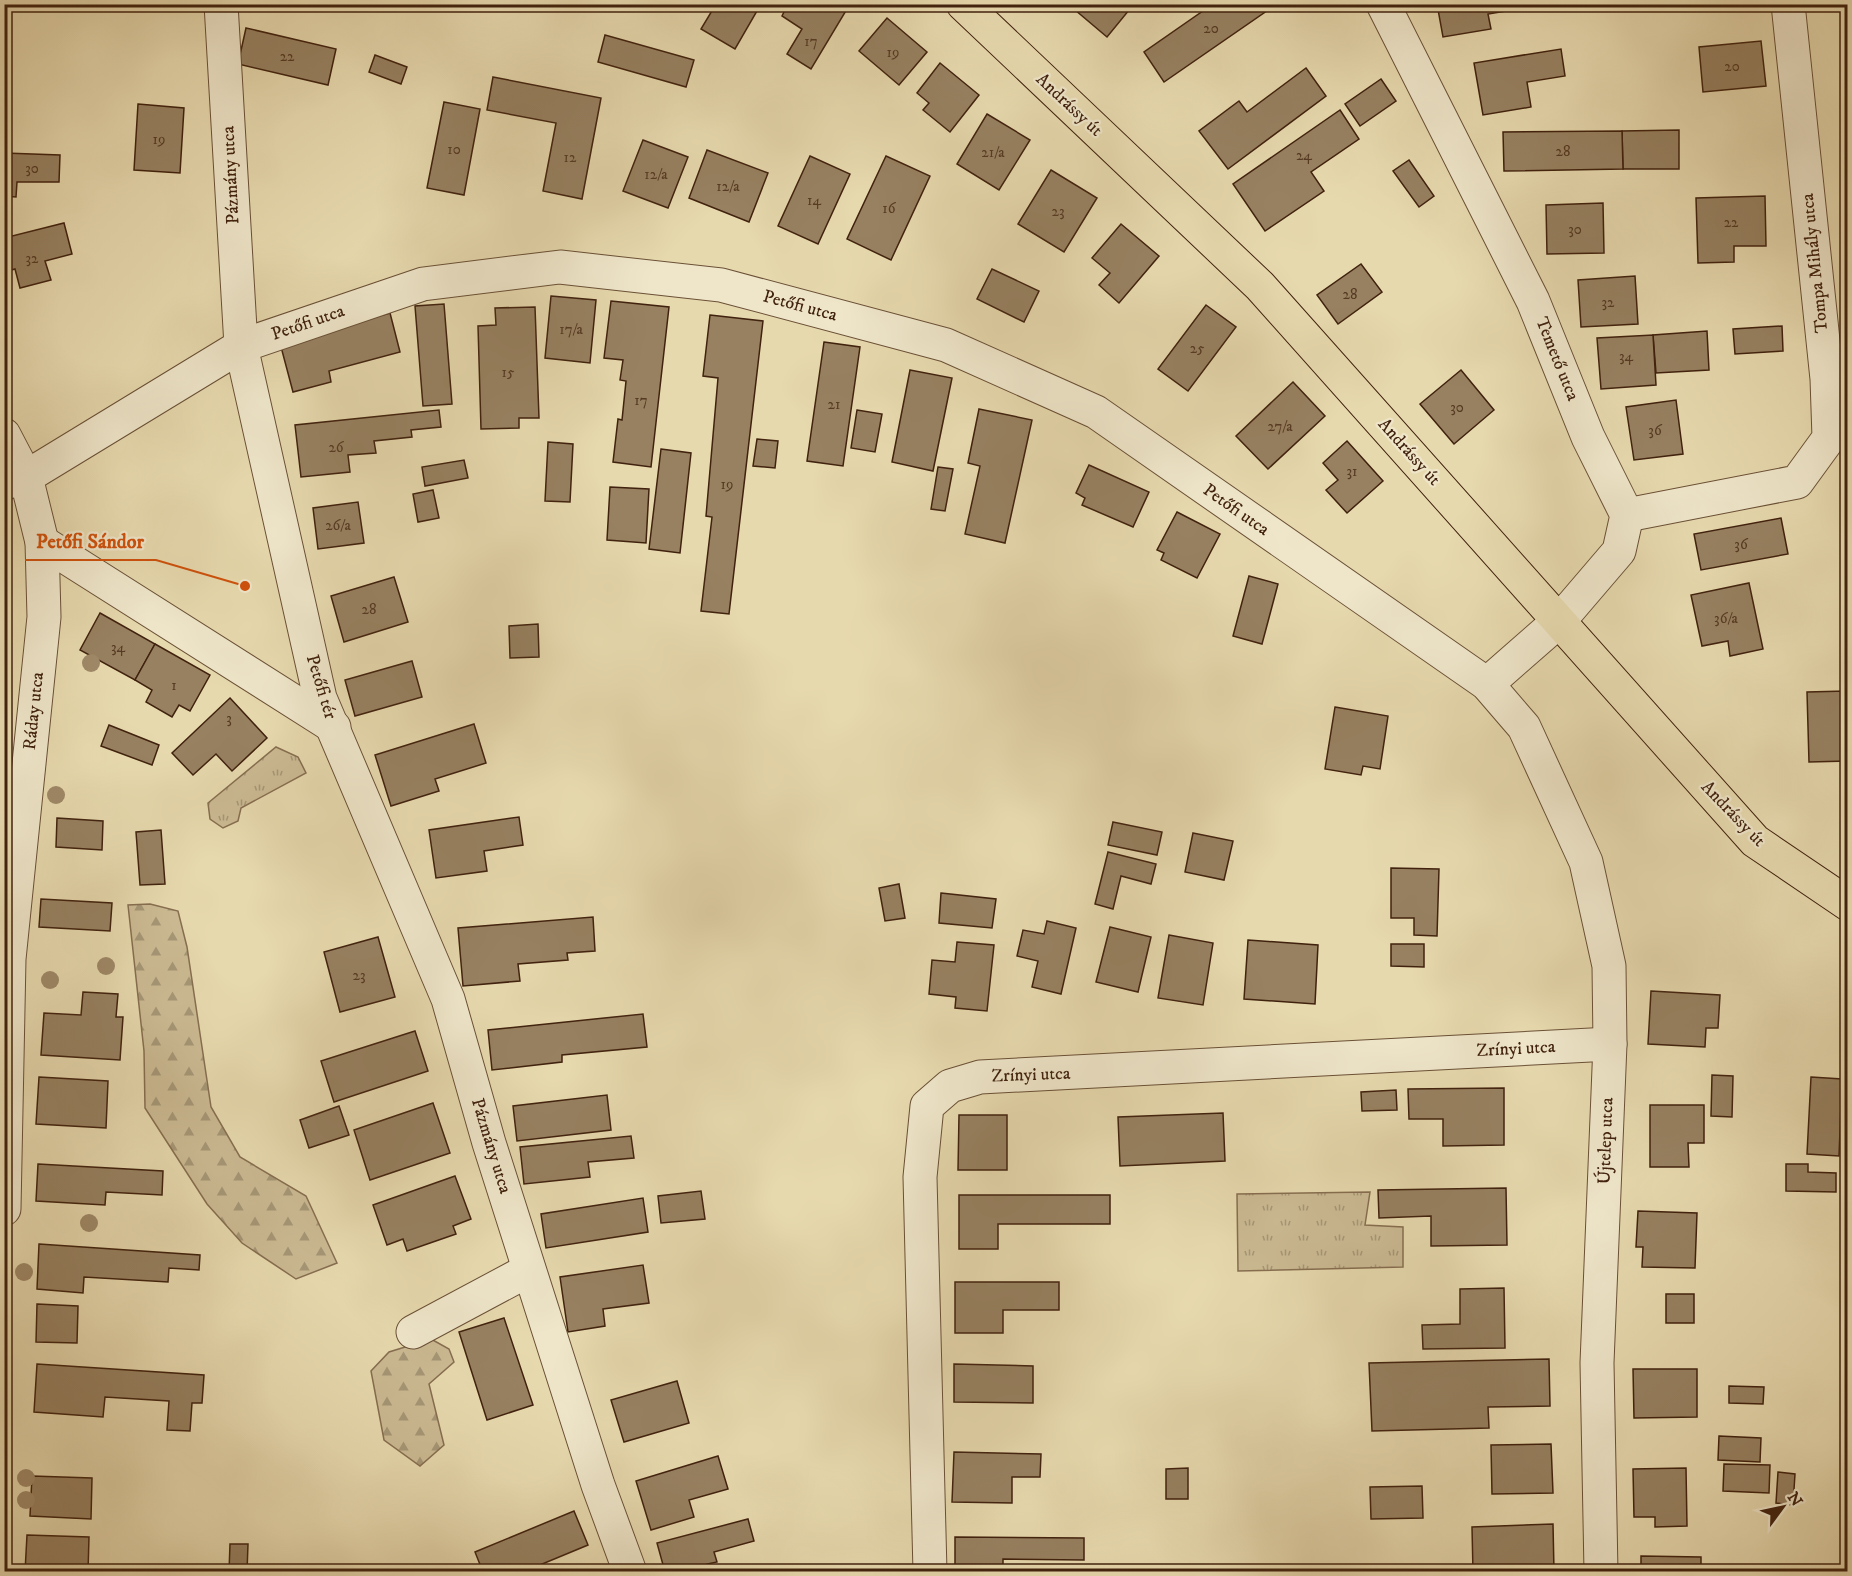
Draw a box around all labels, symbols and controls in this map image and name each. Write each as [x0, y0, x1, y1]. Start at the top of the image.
house number: 20 [1203, 19, 1219, 38]
house number: 17 [804, 32, 818, 51]
house number: 19 [887, 43, 899, 62]
house number: 22 [280, 47, 295, 66]
house number: 20 [1724, 57, 1740, 76]
street label: Andrássy út [1031, 69, 1107, 142]
street label: Pázmány utca [217, 125, 245, 225]
house number: 19 [153, 130, 165, 149]
house number: 10 [447, 140, 461, 159]
house number: 28 [1556, 142, 1570, 161]
house number: 21/a [981, 143, 1005, 162]
house number: 24 [1296, 146, 1312, 165]
house number: 12 [564, 148, 577, 167]
house number: 30 [25, 159, 39, 178]
house number: 12/a [644, 165, 668, 184]
house number: 12/a [716, 177, 740, 196]
house number: 14 [807, 191, 821, 210]
street label: Tompa Mihály utca [1797, 192, 1833, 334]
house number: 16 [882, 199, 897, 218]
house number: 23 [1052, 202, 1064, 221]
house number: 22 [1724, 213, 1739, 232]
house number: 30 [1568, 220, 1582, 239]
house number: 32 [26, 249, 39, 268]
house number: 28 [1343, 285, 1357, 304]
street label: Petőfi utca [760, 286, 840, 327]
house number: 32 [1602, 293, 1615, 312]
street label: Petőfi utca [268, 300, 348, 346]
street label: Temető utca [1530, 314, 1584, 404]
house number: 17/a [559, 320, 583, 339]
house number: 25 [1190, 339, 1205, 358]
house number: 34 [1619, 347, 1633, 366]
house number: 15 [502, 363, 515, 382]
house number: 17 [634, 391, 648, 410]
house number: 21 [828, 395, 840, 414]
house number: 30 [1450, 398, 1464, 417]
street label: Andrássy út [1373, 414, 1445, 490]
house number: 27/a [1267, 417, 1293, 436]
house number: 36 [1648, 421, 1663, 440]
house number: 26 [328, 438, 345, 457]
house number: 31 [1346, 462, 1358, 481]
house number: 19 [721, 475, 733, 494]
street label: Petőfi utca [1199, 479, 1274, 541]
house number: 26/a [325, 516, 351, 535]
callout: Petőfi Sándor [25, 522, 156, 560]
text: Petőfi Sándor [36, 530, 144, 555]
house number: 36 [1734, 535, 1749, 554]
house number: 28 [362, 600, 376, 619]
house number: 36/a [1714, 609, 1739, 628]
house number: 34 [111, 638, 125, 657]
street label: Petőfi tér [301, 652, 341, 722]
street label: Ráday utca [19, 671, 49, 751]
house number: 1 [171, 676, 177, 695]
house number: 3 [226, 709, 232, 728]
street label: Andrássy út [1696, 776, 1770, 852]
house number: 23 [353, 966, 365, 985]
street label: Zrínyi utca [1476, 1036, 1556, 1062]
street label: Zrínyi utca [991, 1063, 1071, 1087]
street label: Pázmány utca [466, 1096, 516, 1197]
street label: Újtelep utca [1592, 1097, 1619, 1185]
north arrow [1753, 1477, 1813, 1537]
text: N [1783, 1488, 1807, 1510]

